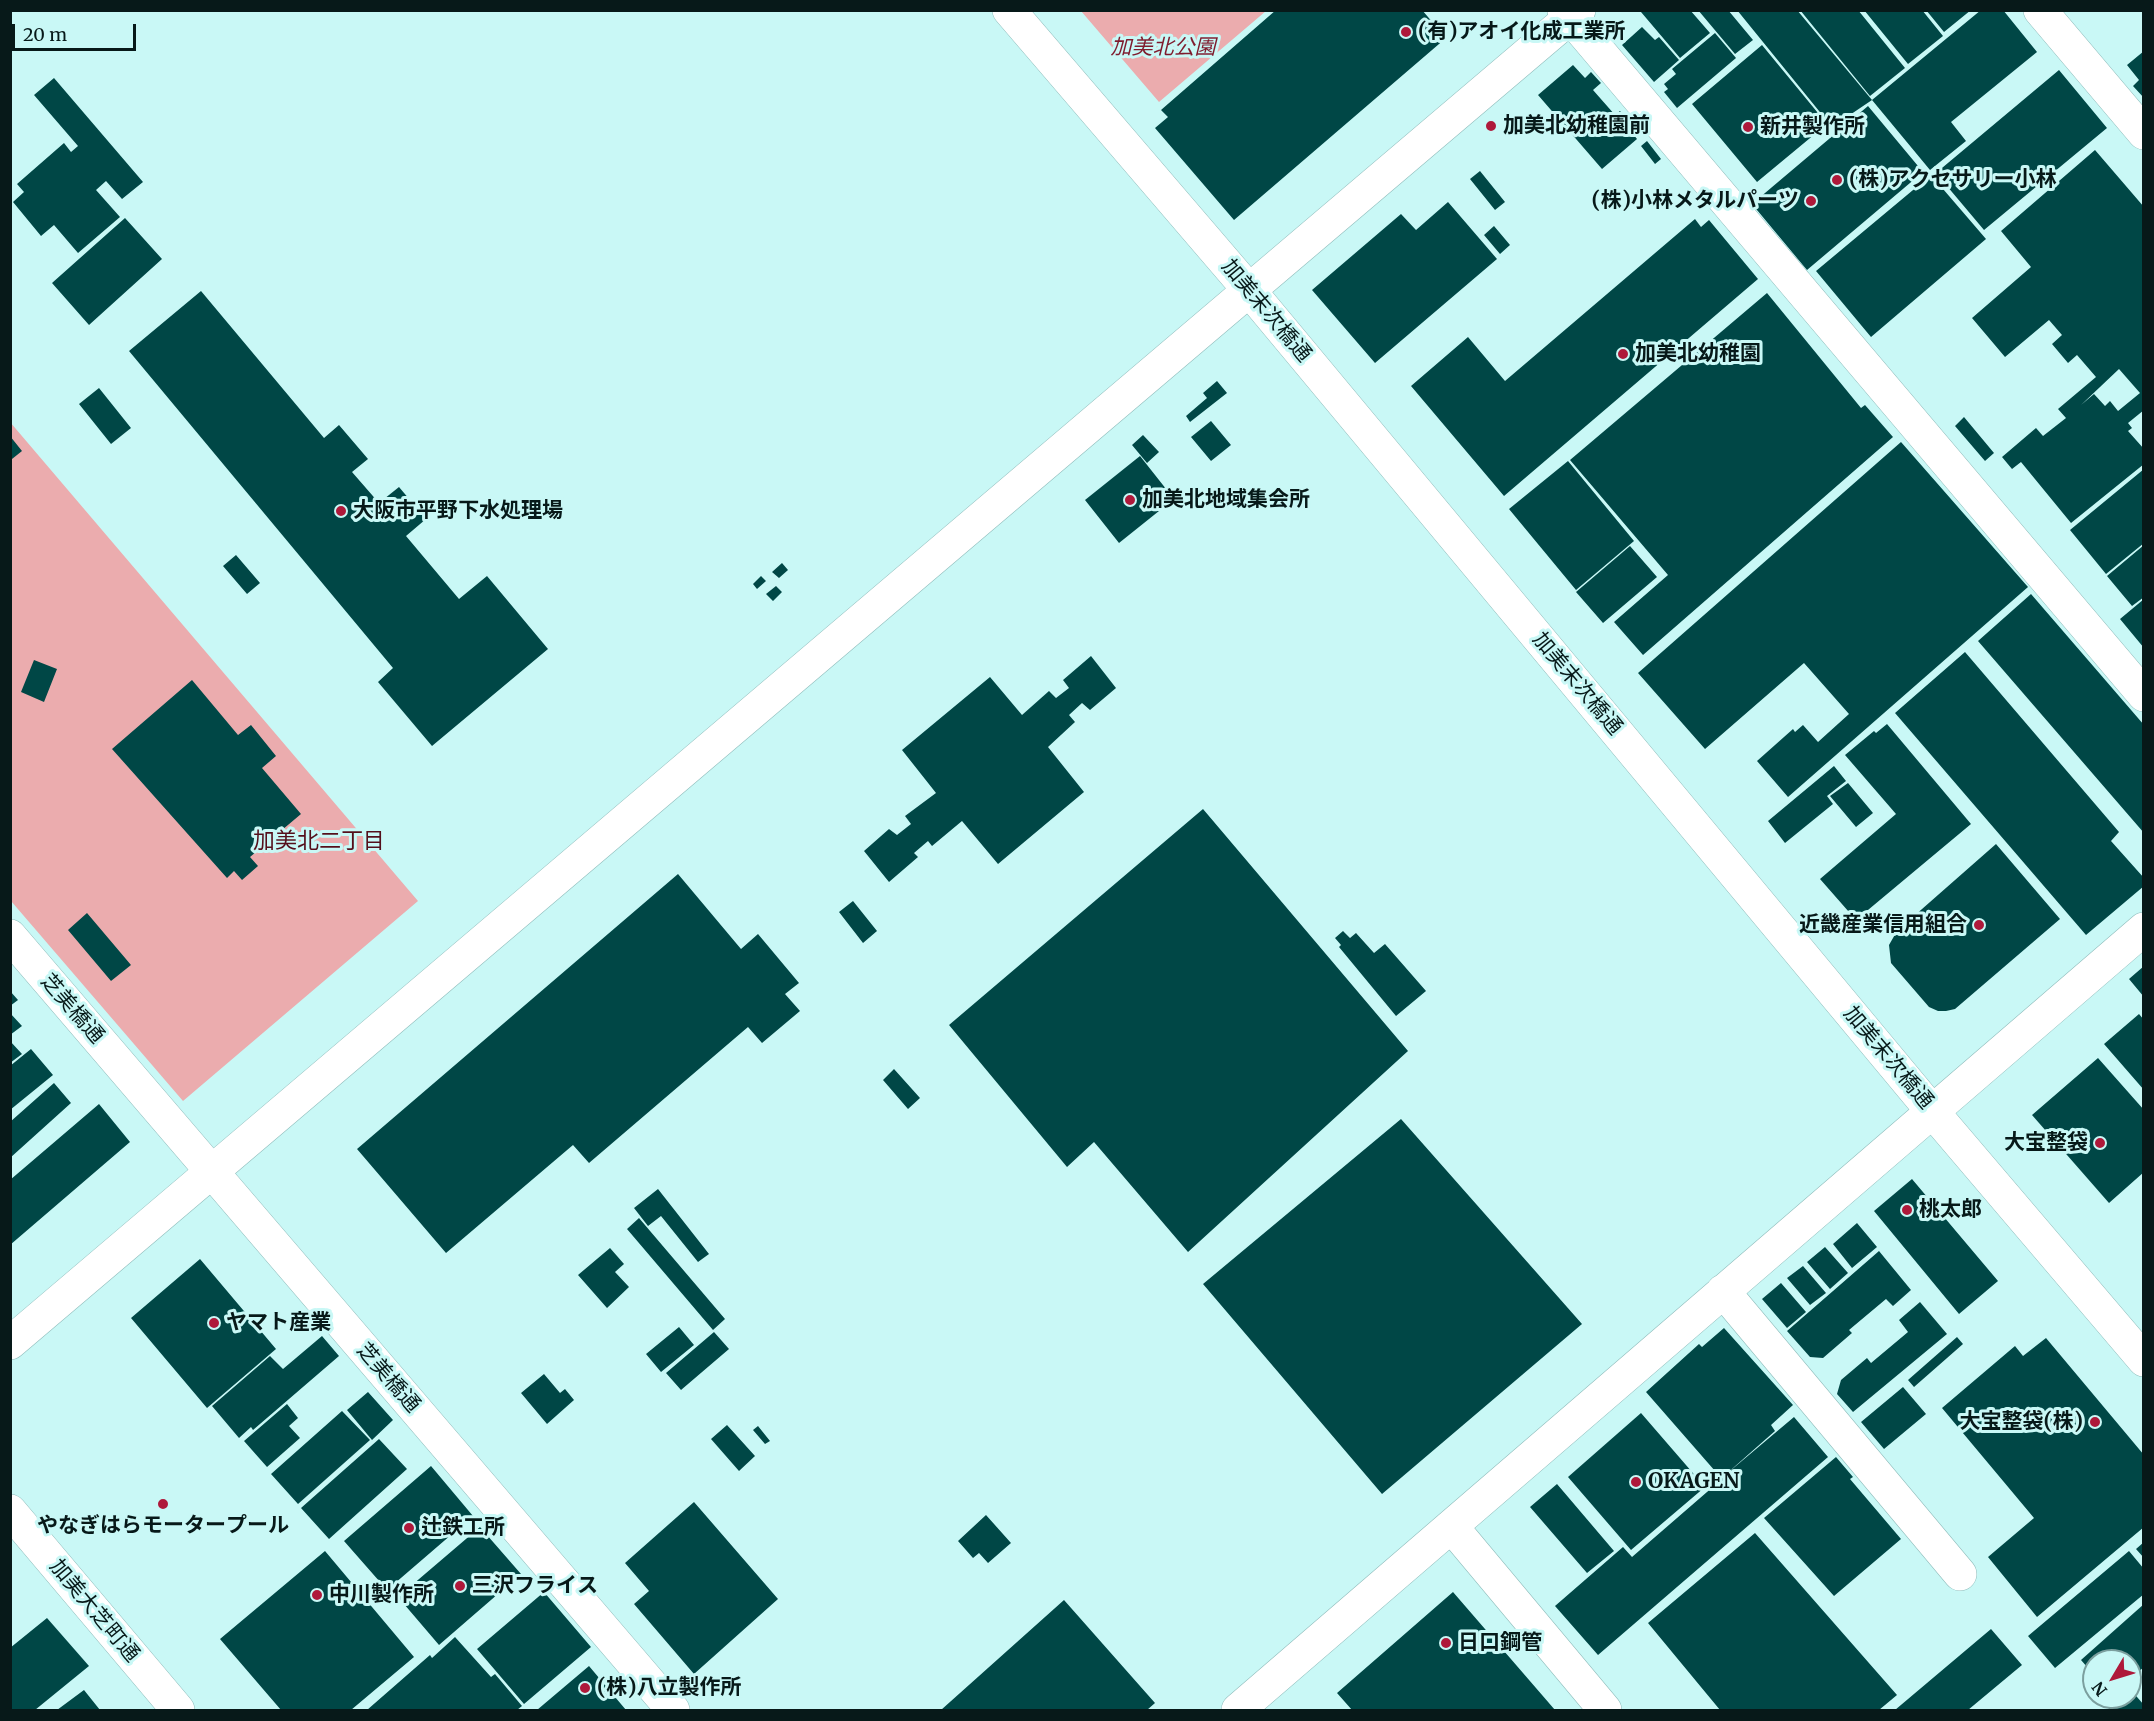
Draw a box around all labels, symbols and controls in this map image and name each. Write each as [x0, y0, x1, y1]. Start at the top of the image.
scale bar [15, 12, 140, 50]
place label: (有)アオイ化成工業所 [1418, 19, 1626, 45]
text: 20 m [23, 23, 67, 46]
marker: (有)アオイ化成工業所 [1399, 25, 1413, 39]
park label: 加美北公園 [1111, 35, 1215, 61]
place label: 加美北幼稚園前 [1503, 113, 1650, 139]
place label: 新井製作所 [1760, 114, 1865, 140]
marker: 加美北幼稚園前 [1484, 119, 1498, 133]
marker: 新井製作所 [1741, 120, 1755, 134]
place label: (株)アクセサリー小林 [1849, 167, 2057, 193]
marker: (株)アクセサリー小林 [1830, 173, 1844, 187]
place label: (株)小林メタルパーツ [1591, 188, 1799, 214]
marker: (株)小林メタルパーツ [1804, 194, 1818, 208]
street label: 加美末次橋通 [1216, 255, 1316, 367]
place label: 加美北幼稚園 [1635, 341, 1761, 367]
marker: 加美北幼稚園 [1616, 347, 1630, 361]
place label: 加美北地域集会所 [1142, 487, 1310, 513]
marker: 加美北地域集会所 [1123, 493, 1137, 507]
place label: 大阪市平野下水処理場 [353, 498, 563, 524]
marker: 大阪市平野下水処理場 [334, 504, 348, 518]
street label: 加美末次橋通 [1527, 628, 1627, 740]
district label: 加美北二丁目 [253, 829, 385, 855]
place label: 近畿産業信用組合 [1799, 912, 1967, 938]
marker: 近畿産業信用組合 [1972, 918, 1986, 932]
street label: 芝美橋通 [35, 969, 109, 1049]
street label: 加美末次橋通 [1838, 1002, 1938, 1114]
place label: 大宝整袋 [2004, 1130, 2088, 1156]
marker: 大宝整袋 [2093, 1136, 2107, 1150]
place label: 桃太郎 [1919, 1197, 1982, 1223]
marker: 桃太郎 [1900, 1203, 1914, 1217]
place label: ヤマト産業 [226, 1310, 331, 1336]
marker: ヤマト産業 [207, 1316, 221, 1330]
street label: 芝美橋通 [351, 1338, 425, 1418]
place label: 大宝整袋(株) [1959, 1409, 2083, 1435]
marker: 大宝整袋(株) [2088, 1415, 2102, 1429]
place label: OKAGEN [1648, 1469, 1740, 1495]
marker: OKAGEN [1629, 1475, 1643, 1489]
marker: やなぎはらモータープール [156, 1497, 170, 1511]
place label: やなぎはらモータープール [37, 1513, 289, 1539]
place label: 辻鉄工所 [421, 1515, 505, 1541]
marker: 辻鉄工所 [402, 1521, 416, 1535]
street label: 加美大芝町通 [44, 1555, 144, 1667]
place label: 三沢フライス [472, 1573, 598, 1599]
marker: 三沢フライス [453, 1579, 467, 1593]
place label: 中川製作所 [329, 1582, 434, 1608]
marker: 中川製作所 [310, 1588, 324, 1602]
place label: 日口鋼管 [1458, 1630, 1542, 1656]
marker: 日口鋼管 [1439, 1636, 1453, 1650]
north arrow [2082, 1649, 2142, 1709]
place label: (株)八立製作所 [597, 1675, 742, 1701]
text: N [2088, 1678, 2111, 1700]
marker: (株)八立製作所 [578, 1681, 592, 1695]

